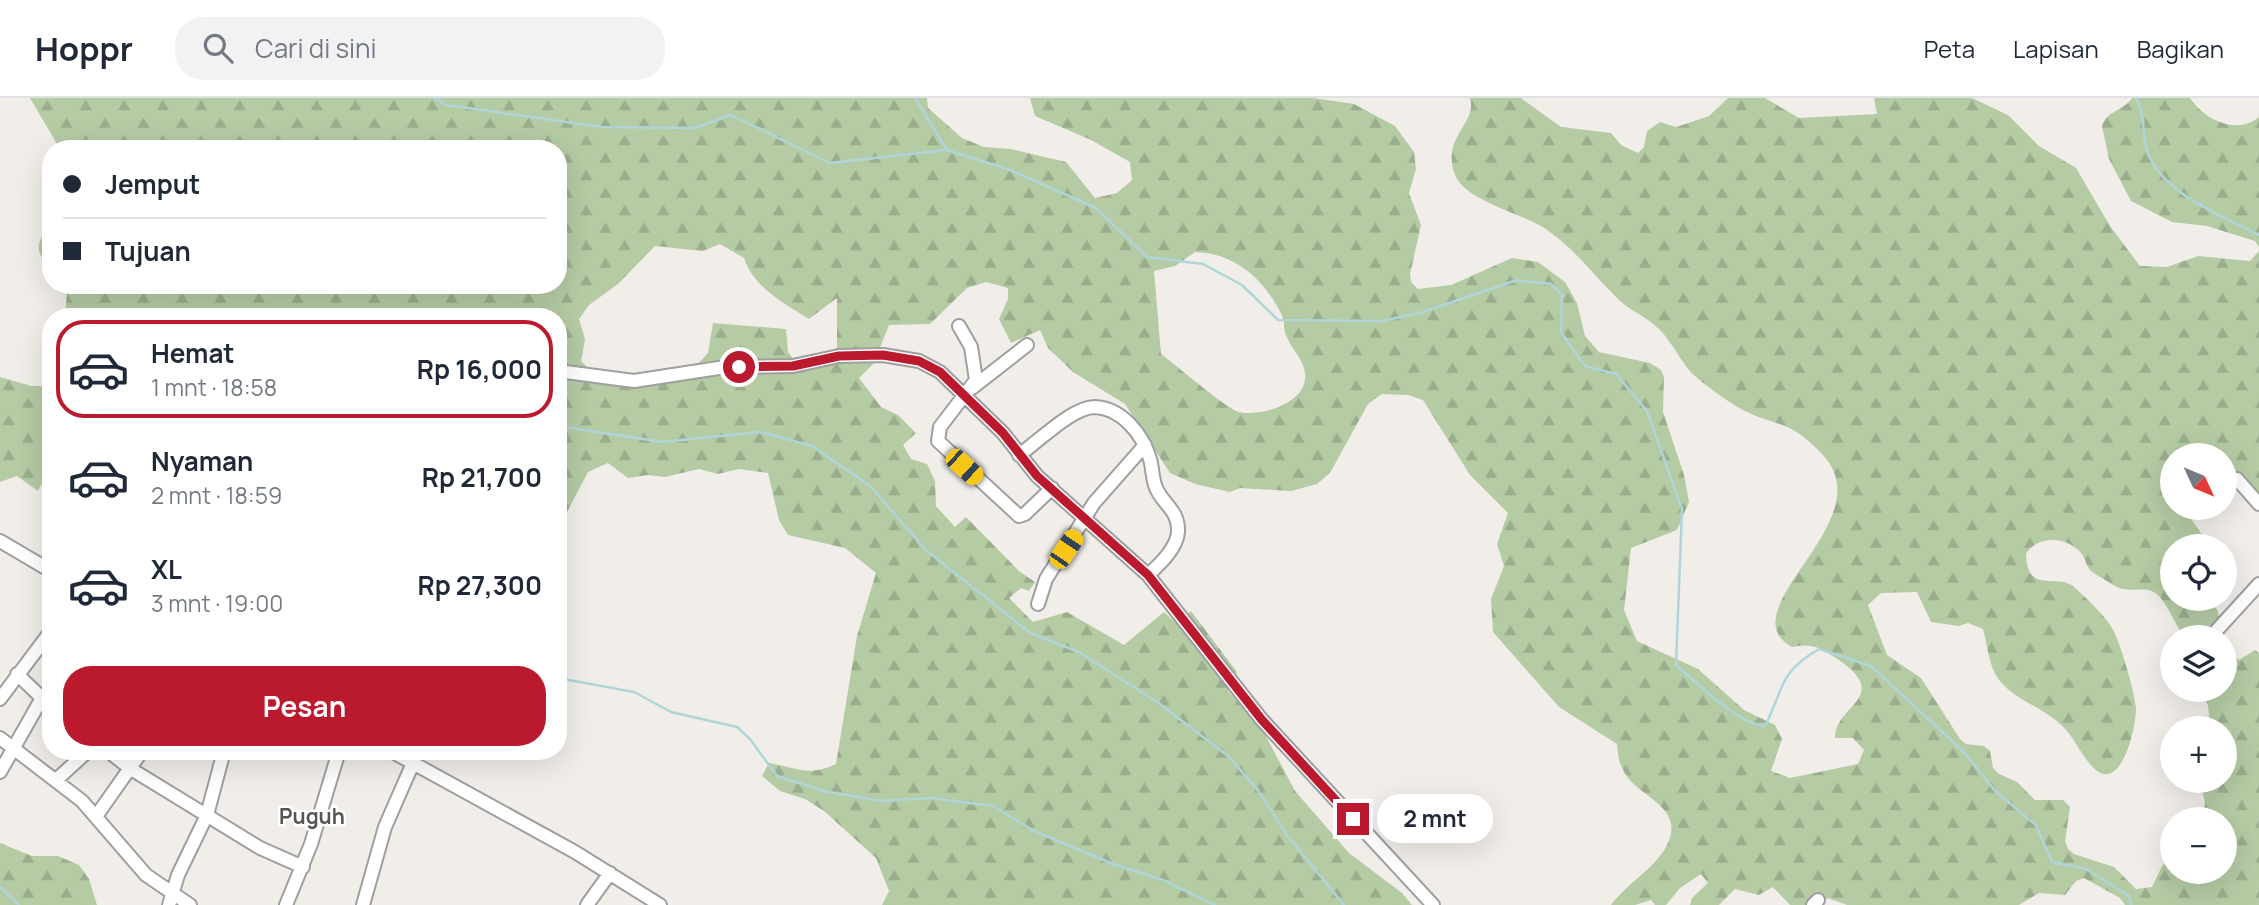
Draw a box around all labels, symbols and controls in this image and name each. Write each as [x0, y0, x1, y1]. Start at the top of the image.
search box [175, 17, 665, 80]
text: Hoppr [35, 26, 133, 71]
icon: search [199, 29, 237, 67]
text: Cari di sini [255, 30, 377, 66]
text: Peta [1924, 32, 1975, 65]
text: Lapisan [2013, 32, 2099, 65]
text: Bagikan [2137, 32, 2224, 65]
text: Jemput [105, 166, 200, 202]
text: Tujuan [105, 233, 191, 269]
text: Hemat [151, 335, 235, 371]
icon: car [67, 338, 130, 401]
text: Rp 16,000 [417, 351, 542, 387]
route start [723, 351, 755, 383]
text: 1 mnt · 18:58 [151, 371, 277, 403]
text: Nyaman [151, 443, 253, 479]
north arrow [2160, 443, 2236, 520]
map controls [2160, 443, 2237, 884]
car [942, 445, 987, 489]
icon: car [67, 446, 130, 509]
text: Rp 21,700 [422, 459, 542, 495]
text: 2 mnt · 18:59 [151, 479, 282, 511]
car [1046, 526, 1087, 572]
button: locate [2160, 534, 2237, 611]
text: XL [151, 551, 182, 587]
icon: car [67, 554, 130, 617]
text: Rp 27,300 [417, 567, 542, 603]
text: 3 mnt · 19:00 [151, 587, 283, 619]
button: layers [2160, 625, 2237, 702]
button: Pesan [63, 666, 546, 746]
button: + [2160, 716, 2237, 793]
callout: 2 mnt [1378, 794, 1493, 844]
district label: Puguh [279, 802, 345, 830]
text: 2 mnt [1403, 802, 1467, 834]
route end [1337, 803, 1369, 835]
button: − [2160, 807, 2237, 884]

